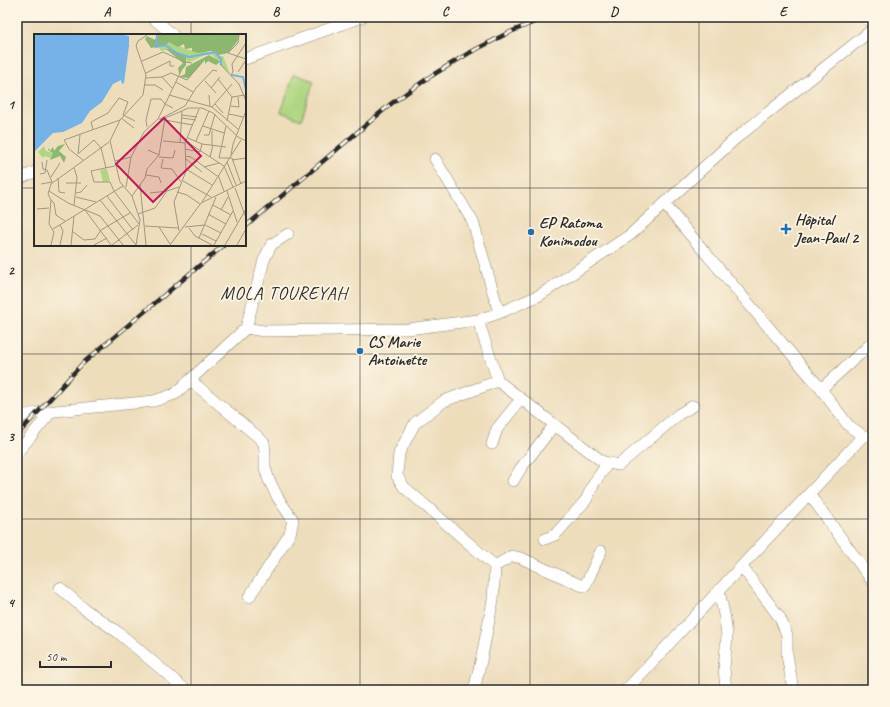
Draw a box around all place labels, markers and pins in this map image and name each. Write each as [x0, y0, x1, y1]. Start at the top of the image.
place label: Hôpital Jean-Paul 2 [794, 210, 860, 248]
place label: EP Ratoma Konimodou [539, 213, 603, 251]
marker: Hôpital Jean-Paul 2 [780, 223, 792, 235]
marker: EP Ratoma Konimodou [526, 227, 536, 237]
place label: CS Marie Antoinette [368, 332, 428, 370]
marker: CS Marie Antoinette [355, 346, 365, 356]

